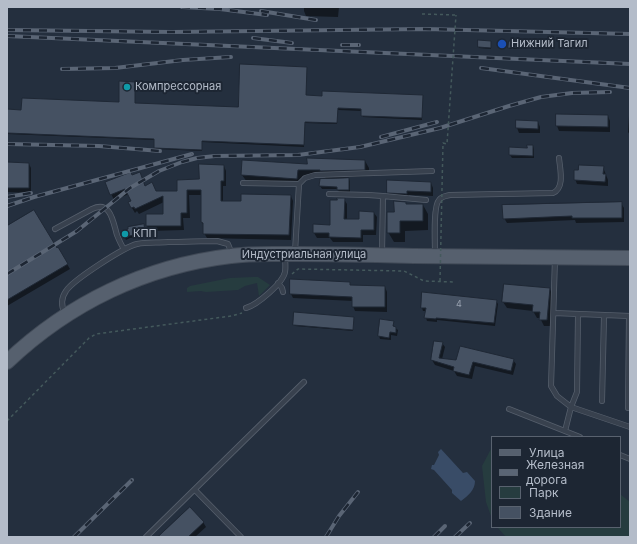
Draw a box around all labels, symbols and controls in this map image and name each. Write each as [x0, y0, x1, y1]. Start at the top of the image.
place label: Нижний Тагил [511, 37, 587, 51]
marker: Нижний Тагил [496, 38, 508, 50]
place label: Компрессорная [135, 80, 221, 94]
marker: Компрессорная [122, 82, 132, 92]
place label: КПП [133, 227, 157, 241]
marker: КПП [120, 229, 130, 239]
street label: Индустриальная улица [242, 248, 366, 262]
house number: 4 [456, 299, 462, 309]
legend [491, 436, 621, 528]
text: Улица [529, 445, 564, 460]
text: Железная дорога [526, 457, 584, 487]
text: Парк [529, 485, 559, 500]
text: Здание [529, 505, 572, 520]

